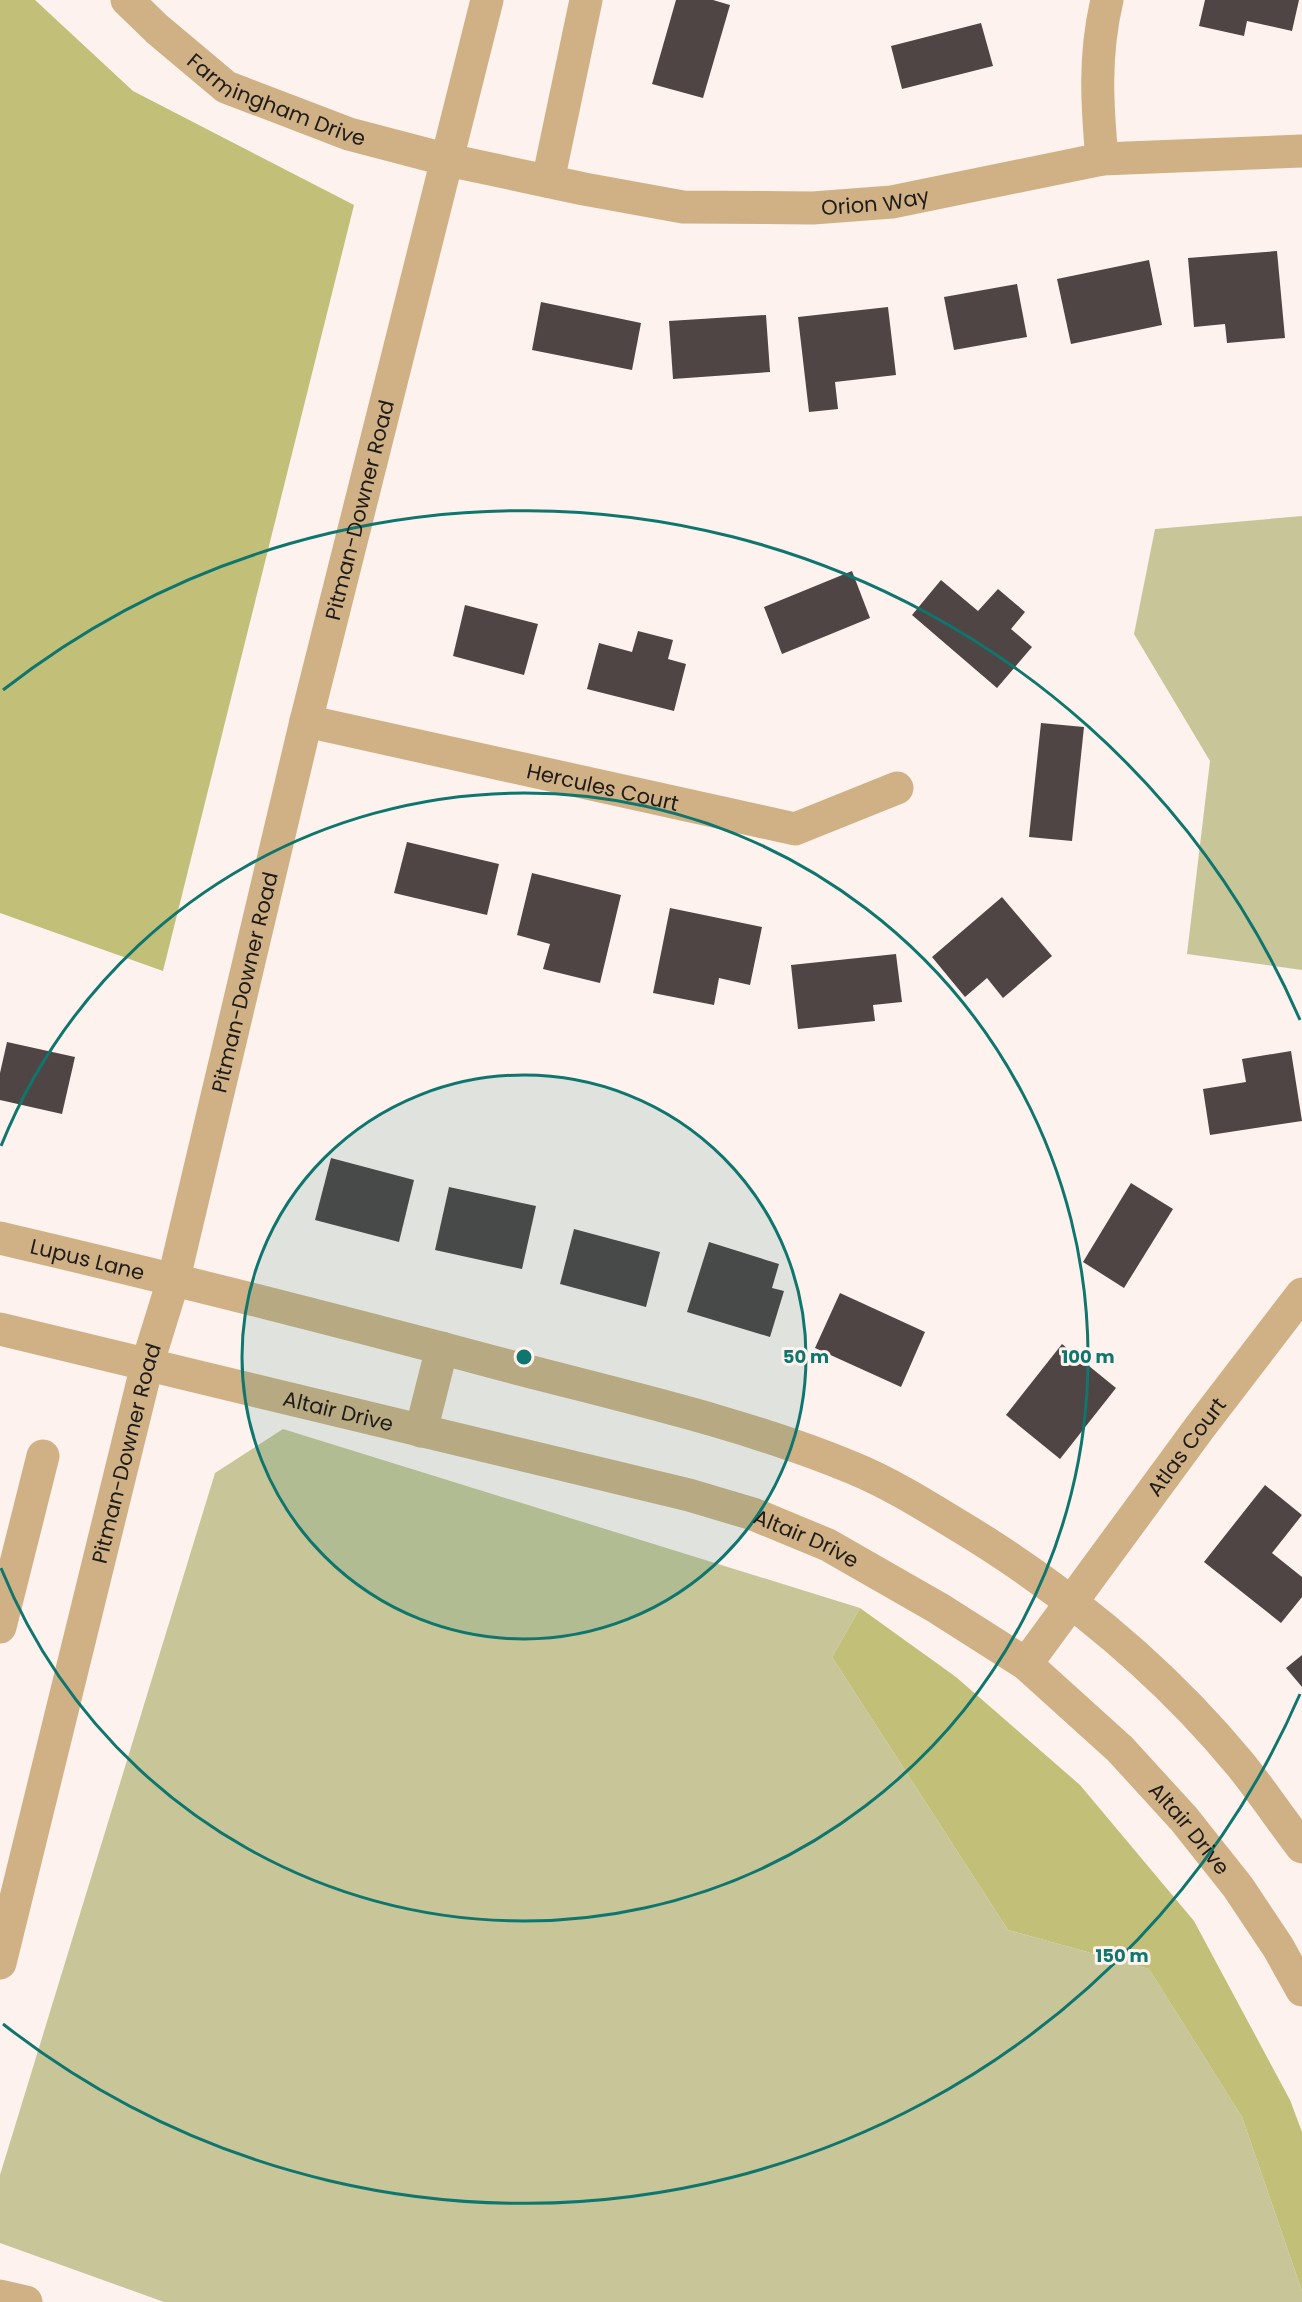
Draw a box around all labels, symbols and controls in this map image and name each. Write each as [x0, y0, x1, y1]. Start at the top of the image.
street label: Farmingham Drive [181, 46, 369, 152]
street label: Orion Way [820, 180, 932, 222]
street label: Pitman-Downer Road [317, 397, 401, 623]
street label: Hercules Court [524, 756, 682, 817]
street label: Pitman-Downer Road [204, 869, 284, 1095]
street label: Lupus Lane [28, 1231, 148, 1287]
street label: Pitman-Downer Road [84, 1340, 167, 1566]
text: 50 m [783, 1344, 829, 1369]
text: 100 m [1061, 1344, 1115, 1369]
centre of rings [514, 1347, 534, 1367]
street label: Altair Drive [280, 1383, 396, 1438]
street label: Atlas Court [1140, 1391, 1232, 1502]
street label: Altair Drive [750, 1501, 864, 1574]
street label: Altair Drive [1143, 1776, 1237, 1880]
text: 150 m [1095, 1943, 1149, 1968]

